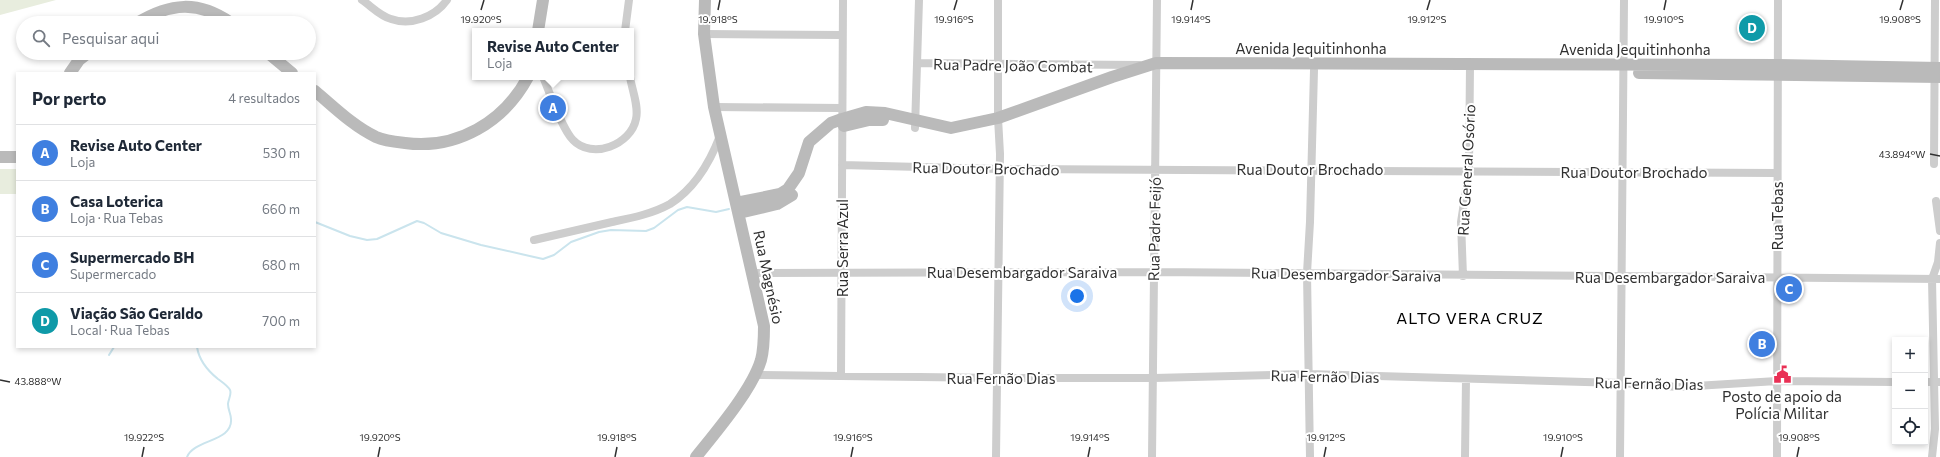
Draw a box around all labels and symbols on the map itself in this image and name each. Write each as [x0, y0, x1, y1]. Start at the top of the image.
text: 19.920°S [461, 13, 502, 25]
text: 19.918°S [698, 13, 738, 25]
text: 19.916°S [934, 13, 974, 25]
text: 19.914°S [1171, 13, 1211, 25]
text: 19.912°S [1408, 13, 1447, 25]
text: 19.910°S [1644, 13, 1684, 25]
pin: D [1739, 13, 1765, 43]
text: 19.908°S [1879, 13, 1921, 25]
street label: Avenida Jequitinhonha [1235, 39, 1387, 57]
street label: Avenida Jequitinhonha [1559, 40, 1711, 58]
street label: Rua Padre João Combat [933, 55, 1093, 75]
pin: A [540, 93, 566, 123]
street label: Rua General Osório [1454, 104, 1478, 236]
text: 43.894°W [1879, 148, 1925, 160]
street label: Rua Doutor Brochado [912, 158, 1060, 178]
street label: Rua Doutor Brochado [1236, 160, 1384, 178]
street label: Rua Doutor Brochado [1560, 163, 1708, 181]
street label: Rua Padre Feijó [1144, 177, 1164, 281]
street label: Rua Tebas [1768, 181, 1786, 250]
street label: Rua Serra Azul [833, 199, 851, 297]
street label: Rua Magnésio [750, 228, 788, 326]
street label: Rua Desembargador Saraiva [927, 263, 1117, 281]
street label: Rua Desembargador Saraiva [1251, 263, 1441, 285]
street label: Rua Desembargador Saraiva [1575, 268, 1765, 286]
pin: C [1776, 274, 1802, 304]
your location [1067, 286, 1087, 306]
district label: ALTO VERA CRUZ [1396, 308, 1544, 327]
pin: B [1749, 329, 1775, 359]
public building icon: Posto de apoio da Polícia Militar [1772, 365, 1792, 385]
street label: Rua Fernão Dias [1270, 366, 1380, 386]
street label: Rua Fernão Dias [946, 369, 1056, 387]
street label: Rua Fernão Dias [1594, 373, 1704, 393]
text: 43.888°W [15, 375, 61, 387]
place label: Posto de apoio da Polícia Militar [1722, 387, 1842, 422]
text: 19.922°S [124, 431, 164, 443]
text: 19.920°S [360, 431, 401, 443]
text: 19.918°S [597, 431, 637, 443]
text: 19.916°S [833, 431, 873, 443]
text: 19.914°S [1070, 431, 1110, 443]
text: 19.912°S [1307, 431, 1346, 443]
text: 19.910°S [1543, 431, 1583, 443]
text: 19.908°S [1778, 431, 1820, 443]

